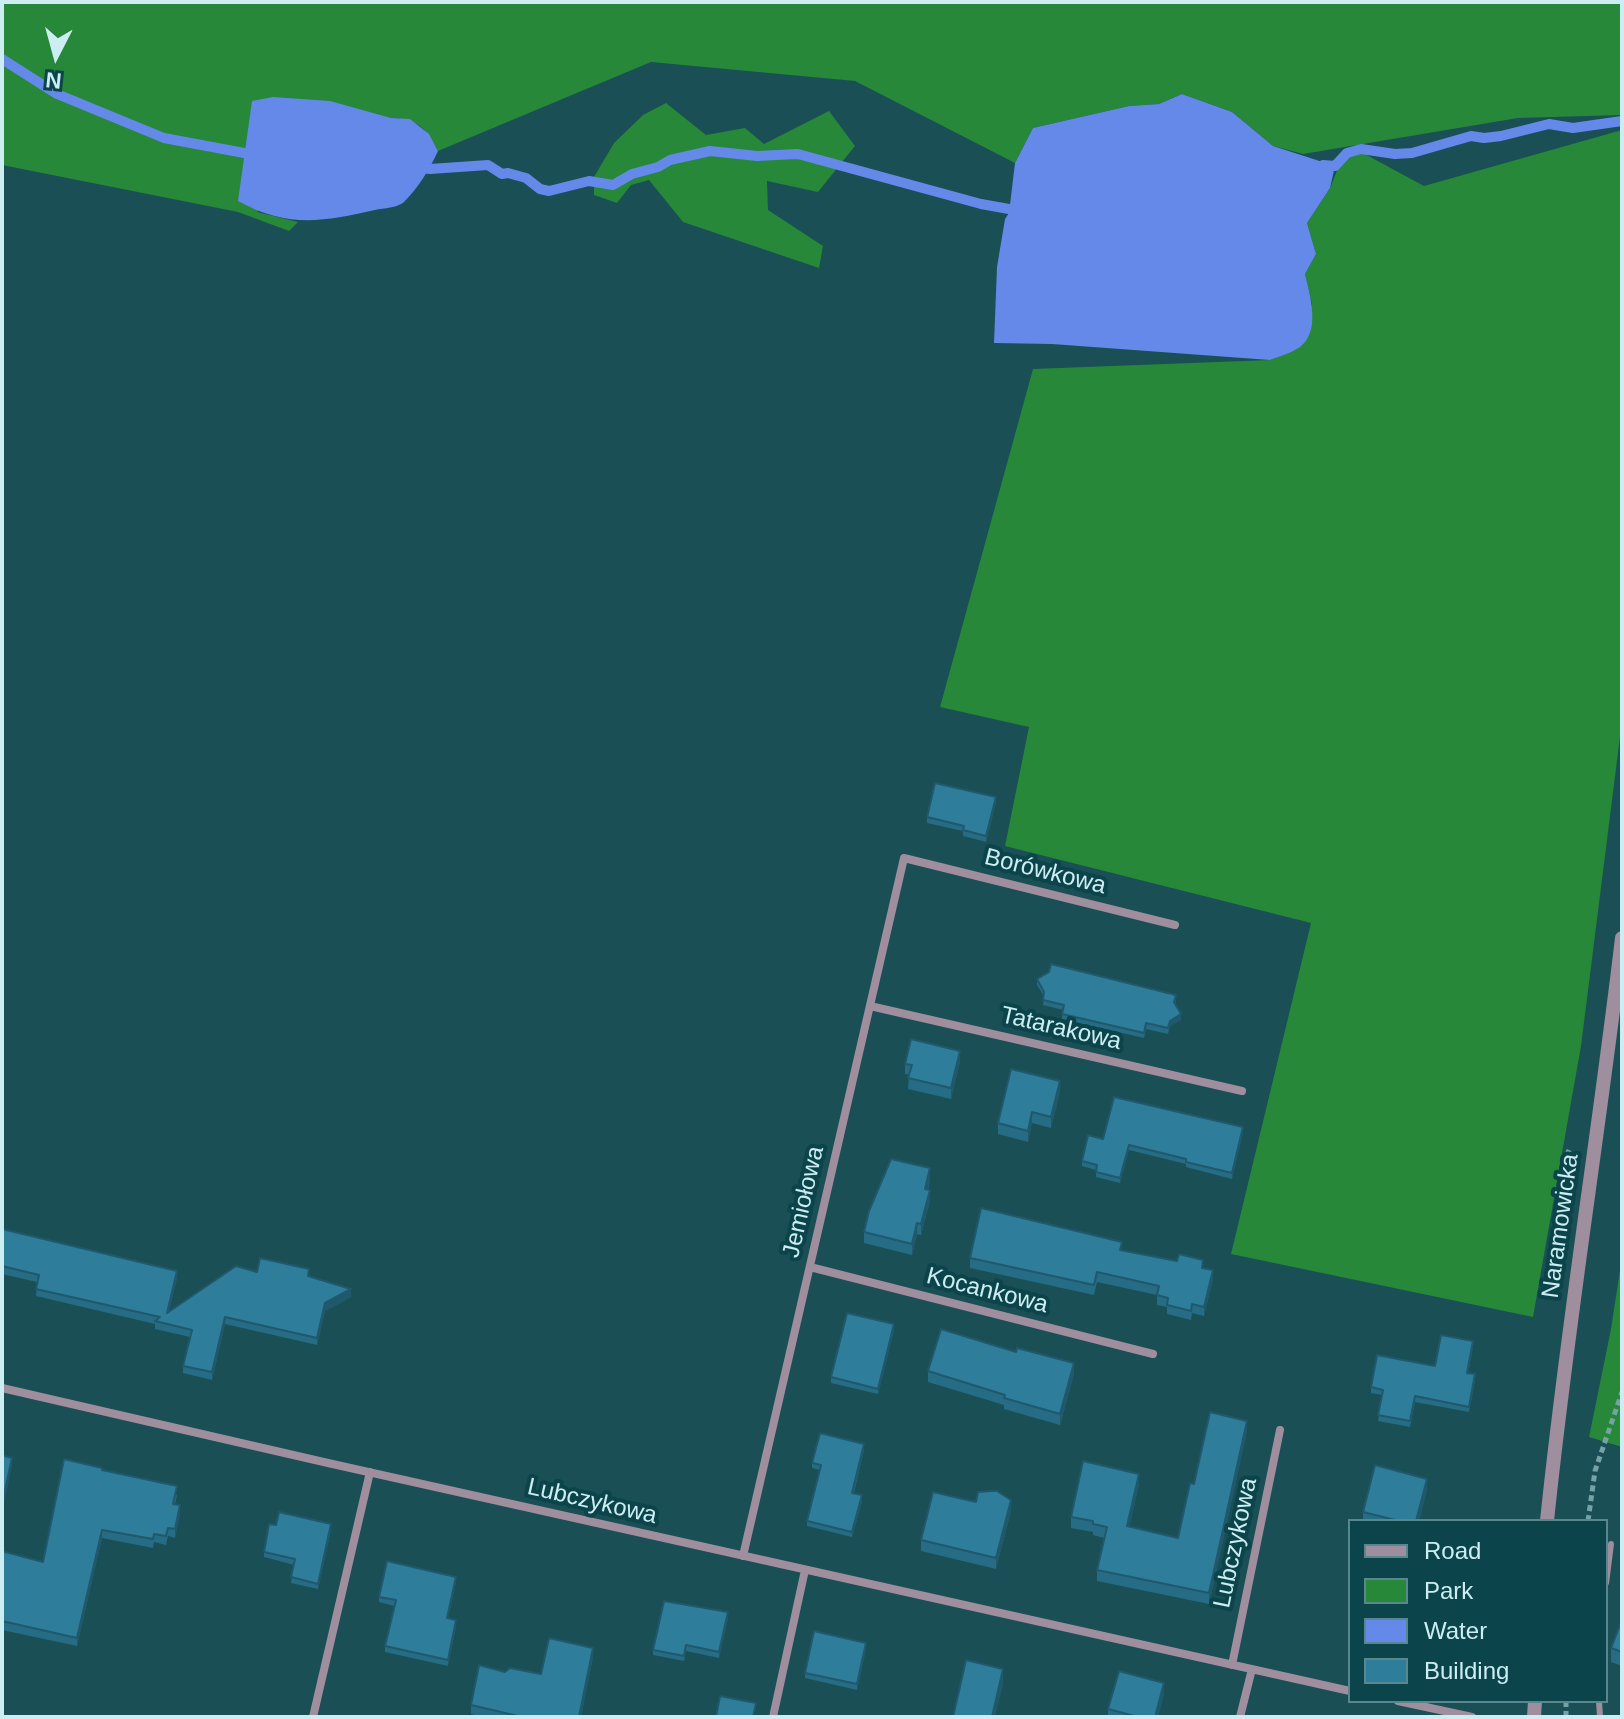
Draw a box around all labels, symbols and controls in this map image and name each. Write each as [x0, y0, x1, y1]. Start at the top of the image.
north arrow [16, 16, 96, 96]
text: N [44, 67, 63, 94]
street label: Borówkowa [981, 843, 1109, 901]
street label: Tatarakowa [998, 1001, 1124, 1057]
street label: Jemiołowa [777, 1144, 831, 1260]
street label: Naramowicka [1537, 1152, 1585, 1300]
street label: Kocankowa [923, 1262, 1051, 1320]
street label: Lubczykowa [524, 1473, 660, 1531]
street label: Lubczykowa [1208, 1475, 1264, 1611]
legend [1348, 1519, 1608, 1703]
text: Road [1424, 1537, 1481, 1564]
text: Park [1424, 1577, 1473, 1604]
text: Water [1424, 1617, 1487, 1644]
text: Building [1424, 1657, 1509, 1684]

